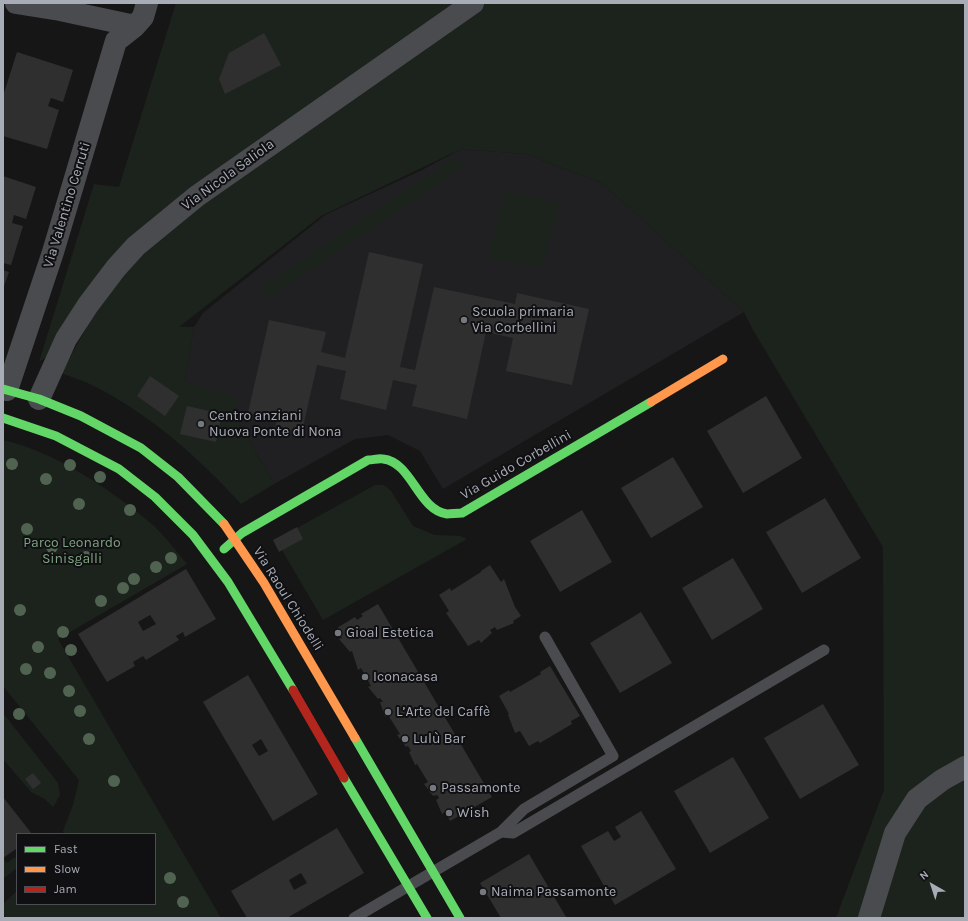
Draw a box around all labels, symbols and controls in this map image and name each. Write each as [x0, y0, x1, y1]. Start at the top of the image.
street label: Via Nicola Saliola [178, 136, 278, 214]
street label: Via Valentino Cerruti [40, 140, 94, 270]
place label: Scuola primaria Via Corbellini [472, 304, 574, 336]
marker: Scuola primaria Via Corbellini [459, 315, 469, 325]
place label: Centro anziani Nuova Ponte di Nona [209, 408, 342, 440]
marker: Centro anziani Nuova Ponte di Nona [196, 419, 206, 429]
street label: Via Guido Corbellini [457, 426, 575, 504]
park label: Parco Leonardo Sinisgalli [23, 535, 121, 568]
street label: Via Raoul Chiodelli [249, 544, 327, 654]
place label: Gioal Estetica [346, 625, 434, 641]
marker: Gioal Estetica [333, 628, 343, 638]
place label: Iconacasa [373, 669, 438, 685]
marker: Iconacasa [360, 672, 370, 682]
place label: L’Arte del Caffè [396, 704, 490, 720]
marker: L’Arte del Caffè [383, 707, 393, 717]
place label: Lulù Bar [413, 731, 465, 747]
marker: Lulù Bar [400, 734, 410, 744]
place label: Passamonte [441, 780, 521, 796]
marker: Passamonte [428, 783, 438, 793]
place label: Wish [457, 805, 489, 821]
marker: Wish [444, 808, 454, 818]
legend [16, 833, 156, 905]
text: Fast [54, 842, 77, 856]
text: Slow [54, 862, 80, 876]
north arrow [912, 865, 952, 905]
text: N [917, 868, 931, 883]
text: Jam [54, 882, 77, 896]
place label: Naima Passamonte [491, 884, 616, 900]
marker: Naima Passamonte [478, 887, 488, 897]

